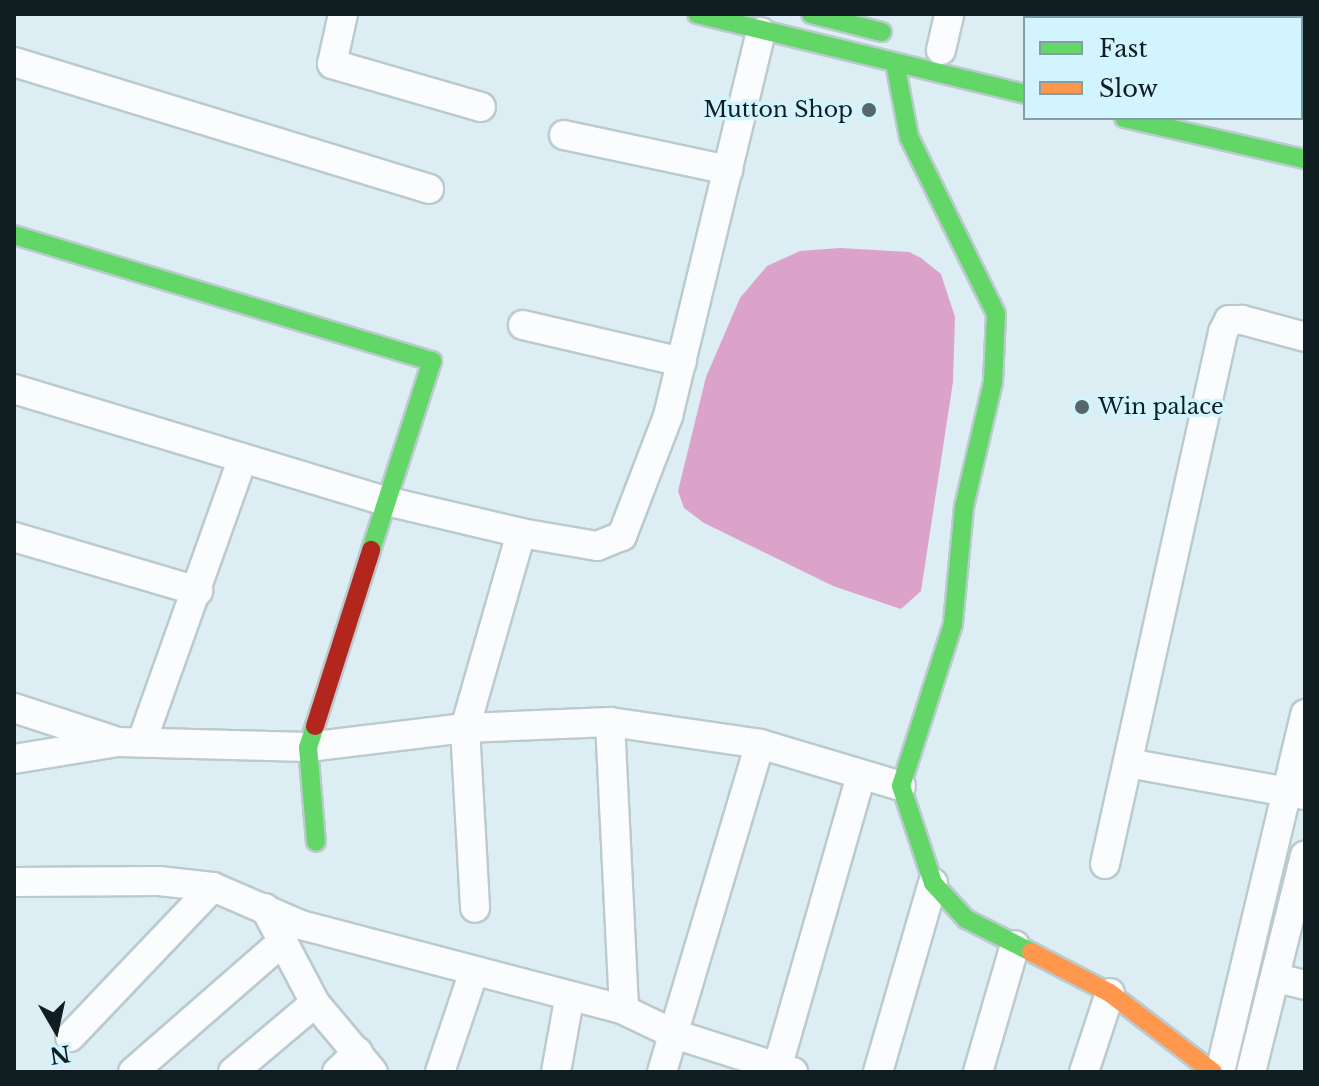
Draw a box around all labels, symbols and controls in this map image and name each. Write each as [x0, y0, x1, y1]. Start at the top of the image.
legend [1023, 16, 1303, 120]
text: Fast [1099, 34, 1147, 63]
text: Slow [1099, 74, 1158, 103]
place label: Mutton Shop [704, 97, 853, 123]
marker: Mutton Shop [860, 101, 878, 119]
place label: Win palace [1098, 394, 1224, 420]
marker: Win palace [1073, 398, 1091, 416]
north arrow [16, 990, 96, 1070]
text: N [48, 1039, 72, 1069]

